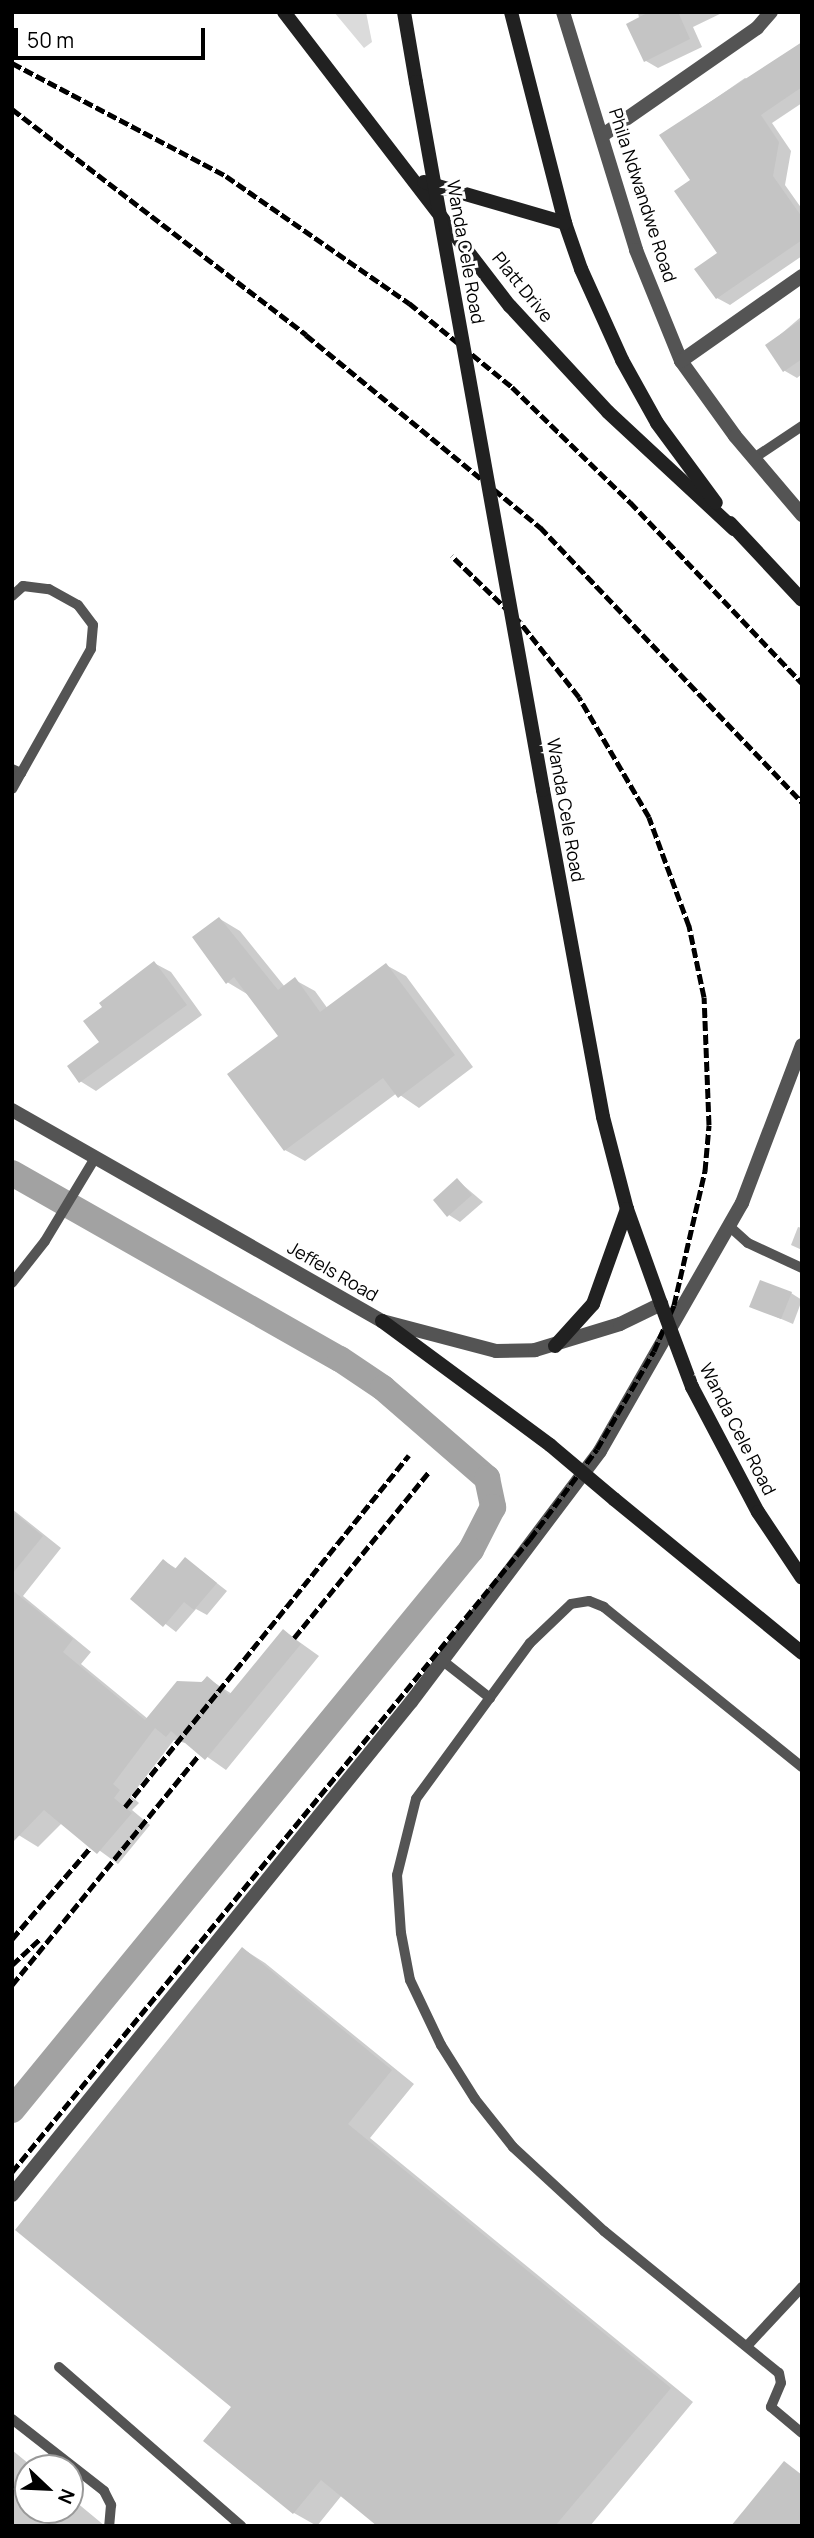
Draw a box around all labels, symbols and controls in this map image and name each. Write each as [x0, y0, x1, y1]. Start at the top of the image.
scale bar [18, 14, 208, 58]
text: 50 m [27, 26, 74, 54]
street label: Phila Ndwandwe Road [605, 105, 681, 285]
street label: Wanda Cele Road [443, 179, 489, 325]
street label: Platt Drive [488, 248, 558, 326]
street label: Wanda Cele Road [543, 737, 589, 883]
street label: Jeffels Road [284, 1236, 382, 1306]
street label: Wanda Cele Road [695, 1359, 781, 1499]
north arrow [14, 2454, 84, 2524]
text: N [52, 2485, 81, 2508]

